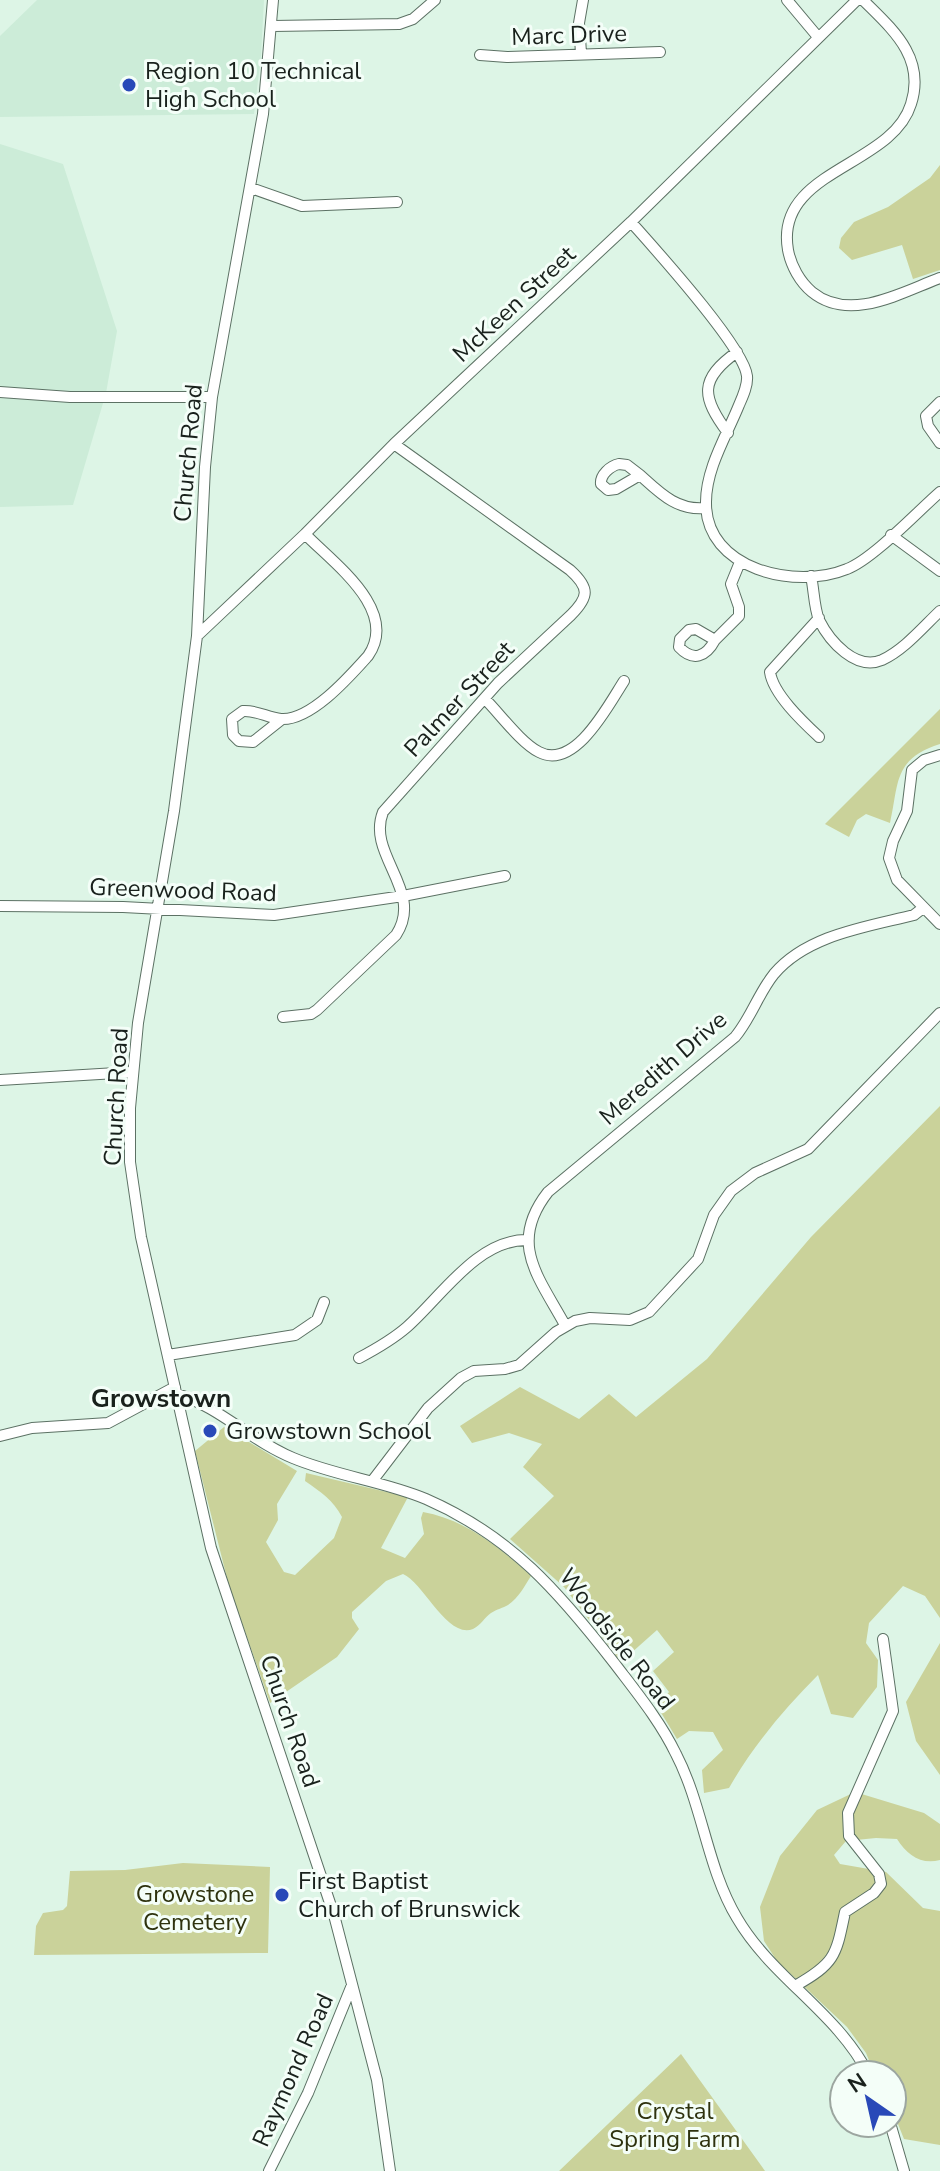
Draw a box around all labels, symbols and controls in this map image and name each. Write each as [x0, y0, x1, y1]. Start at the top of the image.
street label: Marc Drive [511, 17, 627, 53]
place label: Region 10 Technical High School [145, 55, 361, 115]
marker: Region 10 Technical High School [120, 76, 138, 94]
street label: McKeen Street [446, 238, 583, 369]
street label: Church Road [166, 383, 210, 523]
street label: Palmer Street [397, 634, 522, 764]
street label: Greenwood Road [89, 871, 277, 909]
street label: Meredith Drive [592, 1004, 734, 1132]
street label: Church Road [96, 1027, 136, 1167]
district label: Growstown [91, 1381, 231, 1416]
place label: Growstown School [226, 1415, 431, 1447]
marker: Growstown School [201, 1422, 219, 1440]
street label: Woodside Road [552, 1562, 682, 1716]
street label: Church Road [252, 1650, 328, 1792]
place label: First Baptist Church of Brunswick [298, 1865, 521, 1925]
park label: Growstone Cemetery [136, 1878, 254, 1938]
marker: First Baptist Church of Brunswick [273, 1886, 291, 1904]
street label: Raymond Road [245, 1988, 341, 2152]
north arrow [828, 2059, 908, 2139]
text: N [842, 2066, 873, 2100]
park label: Crystal Spring Farm [609, 2095, 741, 2155]

